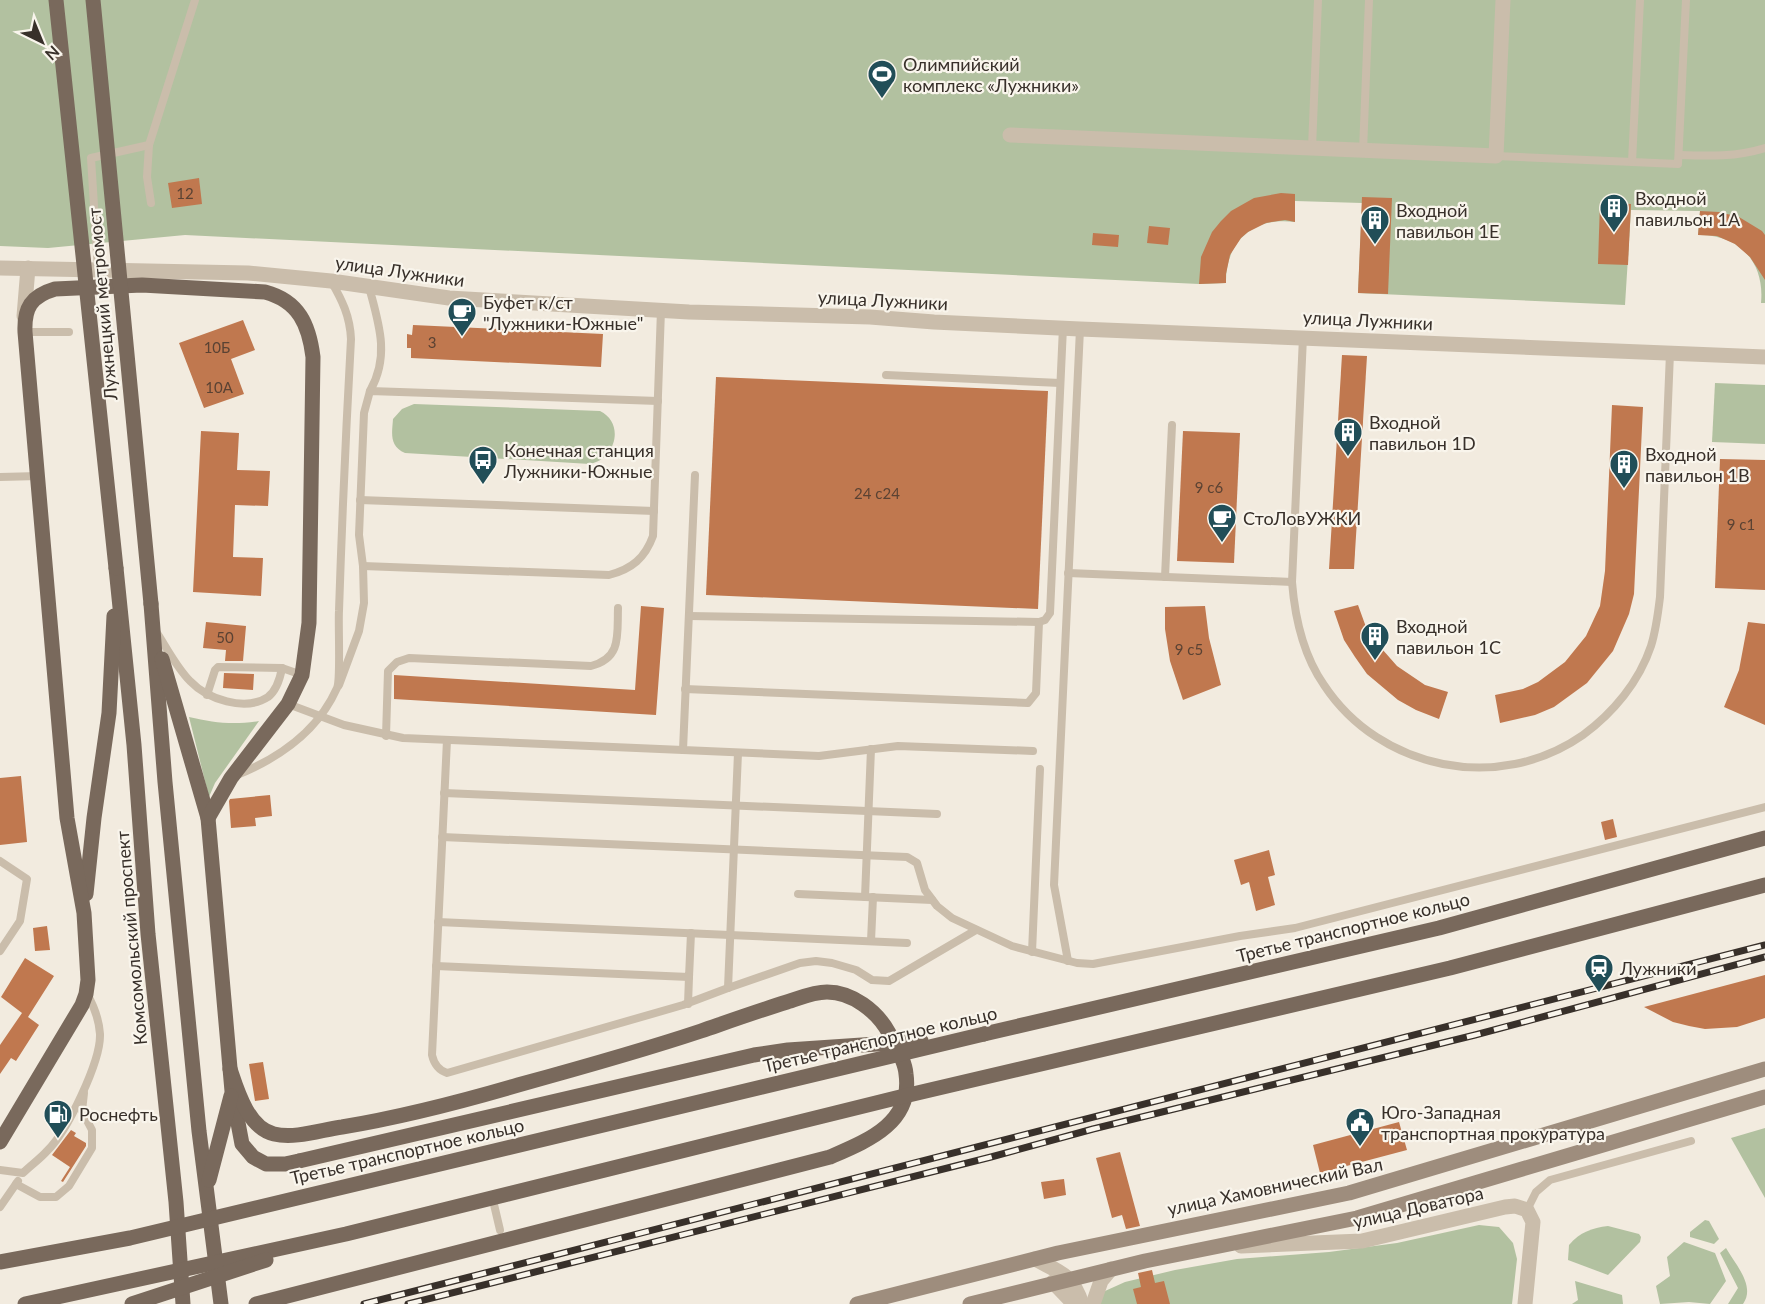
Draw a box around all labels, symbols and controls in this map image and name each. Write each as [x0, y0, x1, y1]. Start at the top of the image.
north arrow [12, 12, 72, 72]
text: N [42, 42, 64, 64]
place label: Олимпийский комплекс «Лужники» [903, 53, 1079, 96]
sports icon: Олимпийский комплекс «Лужники» [866, 58, 898, 100]
house number: 12 [176, 184, 194, 202]
place label: Входной павильон 1A [1635, 187, 1741, 230]
building icon: Входной павильон 1A [1598, 192, 1630, 234]
place label: Входной павильон 1E [1396, 199, 1499, 242]
building icon: Входной павильон 1E [1359, 204, 1391, 246]
street label: Лужнецкий метромост [83, 207, 121, 402]
street label: улица Лужники [334, 251, 466, 291]
street label: улица Лужники [817, 286, 949, 314]
place label: Буфет к/ст "Лужники-Южные" [483, 291, 643, 334]
cafe icon: Буфет к/ст "Лужники-Южные" [446, 296, 478, 338]
street label: улица Лужники [1302, 306, 1434, 334]
house number: 3 [428, 333, 436, 351]
house number: 10Б [204, 338, 230, 356]
house number: 10А [205, 378, 234, 396]
place label: Входной павильон 1D [1369, 411, 1476, 454]
building icon: Входной павильон 1D [1332, 416, 1364, 458]
place label: Конечная станция Лужники-Южные [503, 439, 654, 482]
place label: Входной павильон 1B [1645, 443, 1750, 486]
bus stop icon: Конечная станция Лужники-Южные [467, 444, 499, 486]
building icon: Входной павильон 1B [1608, 448, 1640, 490]
house number: 9 с6 [1195, 478, 1223, 496]
house number: 24 с24 [854, 484, 900, 502]
cafe icon: СтоЛовУЖКИ [1206, 502, 1238, 544]
place label: СтоЛовУЖКИ [1243, 507, 1361, 529]
house number: 9 с1 [1727, 515, 1755, 533]
place label: Входной павильон 1C [1396, 615, 1501, 658]
building icon: Входной павильон 1C [1359, 620, 1391, 662]
house number: 50 [216, 628, 234, 646]
house number: 9 с5 [1175, 640, 1203, 658]
street label: Комсомольский проспект [111, 830, 151, 1046]
street label: Третье транспортное кольцо [1234, 887, 1472, 967]
station icon: Лужники [1583, 952, 1615, 994]
place label: Лужники [1619, 957, 1697, 979]
street label: Третье транспортное кольцо [761, 1001, 999, 1077]
fuel station icon: Роснефть [42, 1098, 74, 1140]
place label: Юго-Западная транспортная прокуратура [1381, 1101, 1605, 1144]
place label: Роснефть [79, 1103, 158, 1125]
public building icon: Юго-Западная транспортная прокуратура [1344, 1106, 1376, 1148]
street label: Третье транспортное кольцо [288, 1113, 526, 1189]
street label: улица Хамовнический Вал [1165, 1152, 1385, 1220]
street label: улица Доватора [1351, 1181, 1485, 1233]

